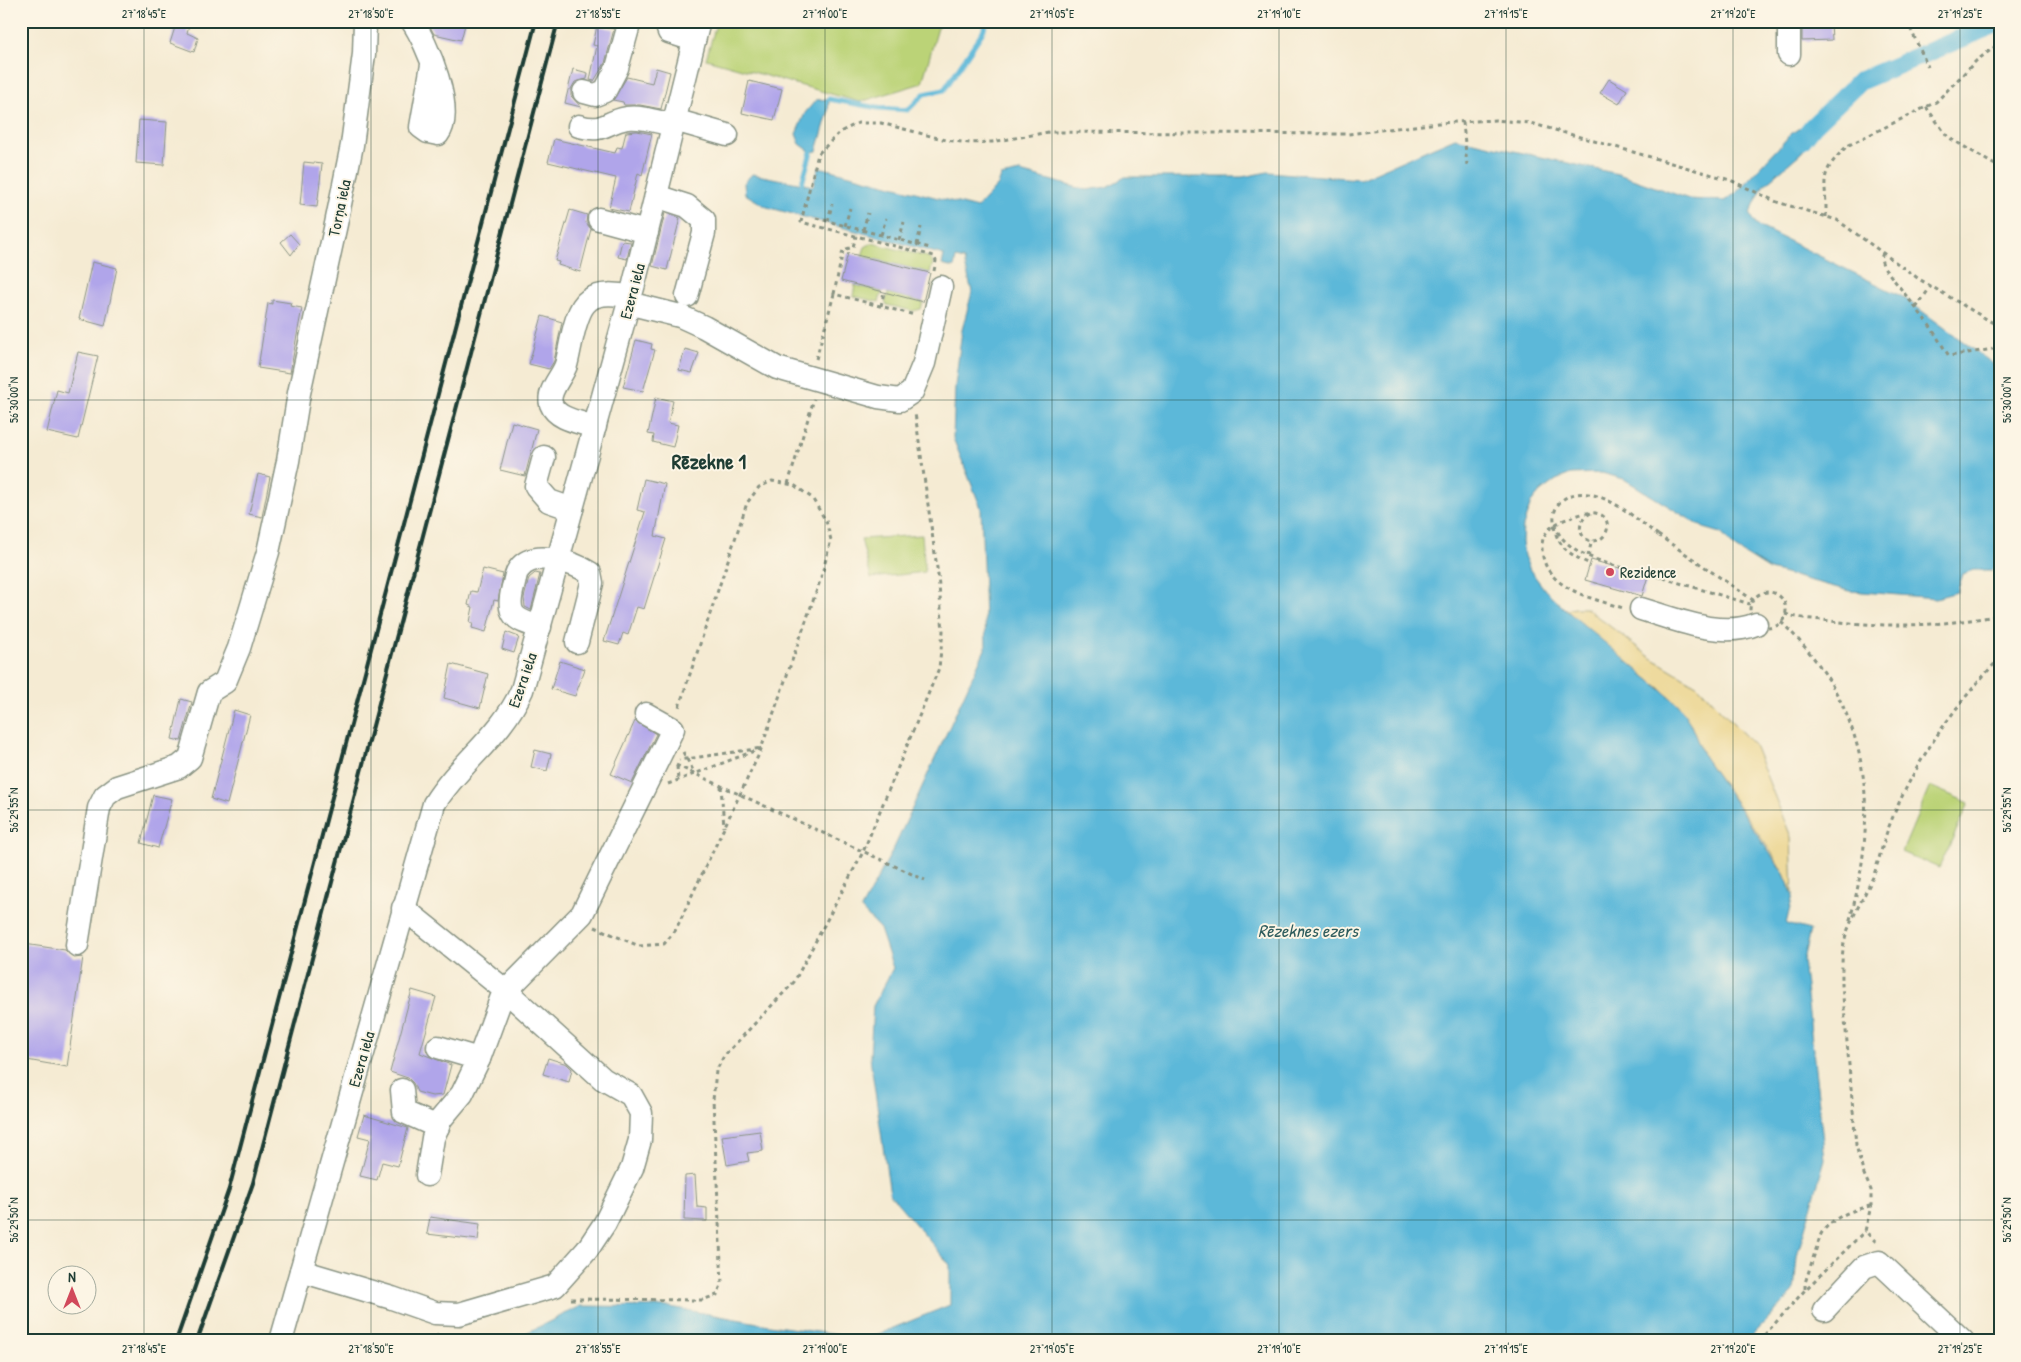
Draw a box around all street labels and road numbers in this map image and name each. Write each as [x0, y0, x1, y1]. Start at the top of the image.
street label: Torņa iela [322, 177, 356, 239]
street label: Ezera iela [614, 261, 650, 321]
street label: Ezera iela [502, 650, 542, 710]
street label: Ezera iela [343, 1029, 379, 1089]

